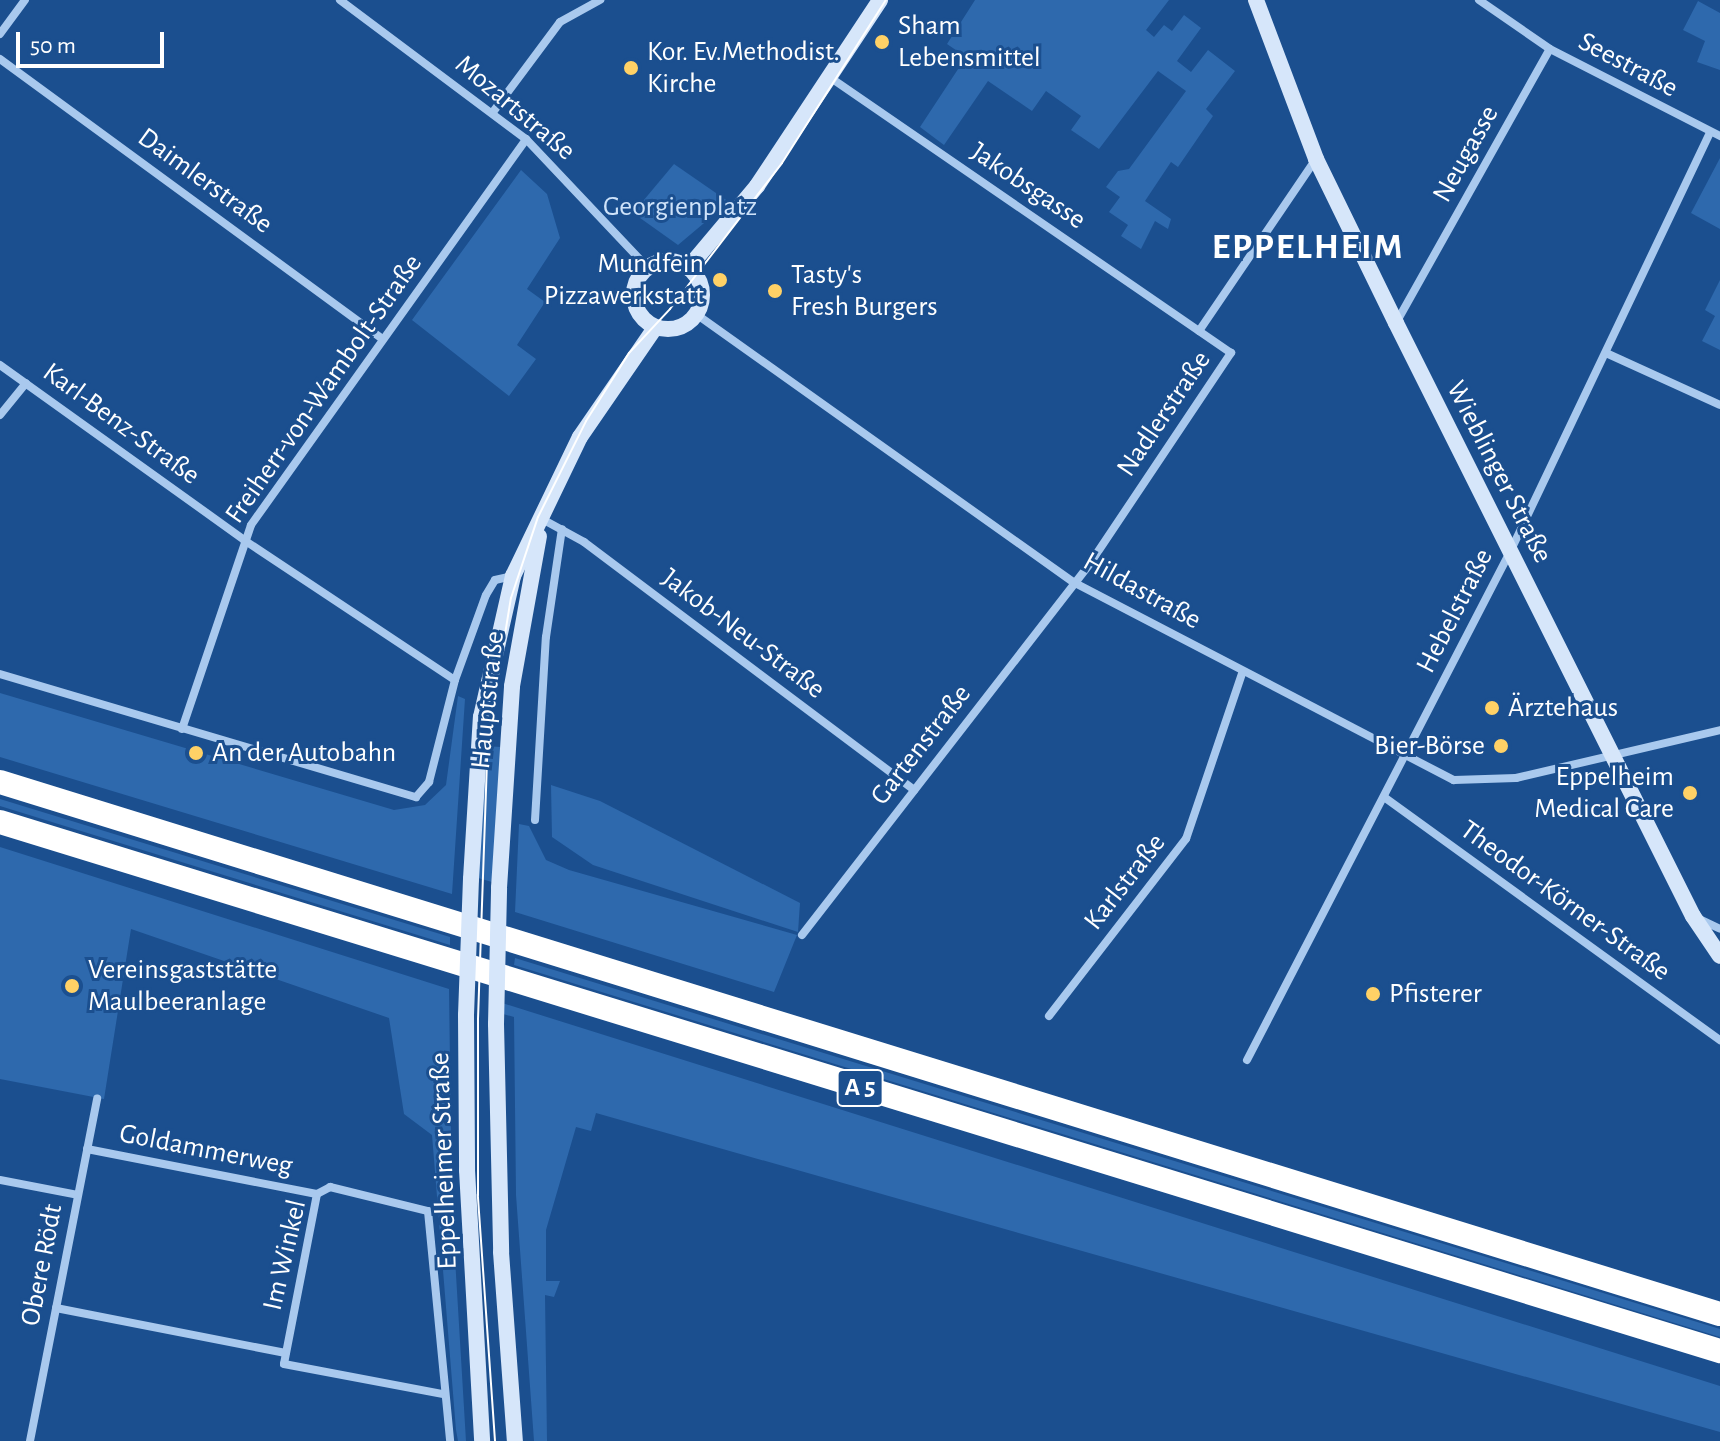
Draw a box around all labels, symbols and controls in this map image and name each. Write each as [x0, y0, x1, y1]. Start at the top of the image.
place label: Sham Lebensmittel [898, 9, 1041, 75]
scale bar [20, 16, 168, 66]
street label: Seestraße [1572, 25, 1684, 105]
marker: Sham Lebensmittel [873, 33, 891, 51]
text: 50 m [30, 34, 76, 58]
place label: Kor. Ev.Methodist. Kirche [647, 35, 840, 101]
street label: Mozartstraße [448, 48, 582, 168]
marker: Kor. Ev.Methodist. Kirche [622, 59, 640, 77]
street label: Neugasse [1426, 100, 1506, 208]
street label: Daimlerstraße [131, 121, 279, 241]
street label: Jakobsgasse [964, 135, 1092, 237]
park label: Georgienplatz [603, 190, 757, 224]
district label: EPPELHEIM [1212, 226, 1404, 270]
place label: Mundfein Pizzawerkstatt [544, 247, 704, 313]
street label: Freiherr-von-Wambolt-Straße [218, 248, 430, 530]
place label: Tasty's Fresh Burgers [791, 258, 938, 324]
marker: Mundfein Pizzawerkstatt [711, 271, 729, 289]
marker: Tasty's Fresh Burgers [766, 282, 784, 300]
street label: Nadlerstraße [1110, 345, 1218, 483]
street label: Karl-Benz-Straße [36, 356, 206, 492]
street label: Wieblinger Straße [1439, 375, 1559, 569]
street label: Hebelstraße [1409, 543, 1501, 679]
street label: Hildastraße [1077, 545, 1207, 637]
street label: Jakob-Neu-Straße [655, 562, 831, 706]
street label: Hauptstraße [464, 629, 512, 771]
street label: Gartenstraße [864, 678, 978, 812]
place label: Ärztehaus [1508, 691, 1618, 725]
marker: Ärztehaus [1483, 699, 1501, 717]
place label: Bier-Börse [1374, 729, 1485, 763]
place label: An der Autobahn [212, 736, 396, 770]
marker: Bier-Börse [1492, 737, 1510, 755]
marker: An der Autobahn [187, 744, 205, 762]
place label: Eppelheim Medical Care [1534, 760, 1674, 826]
marker: Eppelheim Medical Care [1681, 784, 1699, 802]
street label: Theodor-Körner-Straße [1453, 813, 1677, 989]
street label: Karlstraße [1077, 827, 1173, 937]
place label: Vereinsgaststätte Maulbeeranlage [88, 953, 277, 1019]
marker: Vereinsgaststätte Maulbeeranlage [63, 977, 81, 995]
place label: Pfisterer [1389, 977, 1482, 1011]
marker: Pfisterer [1364, 985, 1382, 1003]
street label: Eppelheimer Straße [423, 1052, 465, 1270]
road number: A 5 [836, 1066, 884, 1110]
street label: Goldammerweg [117, 1117, 295, 1183]
street label: Im Winkel [256, 1196, 314, 1314]
street label: Obere Rödt [14, 1201, 70, 1329]

